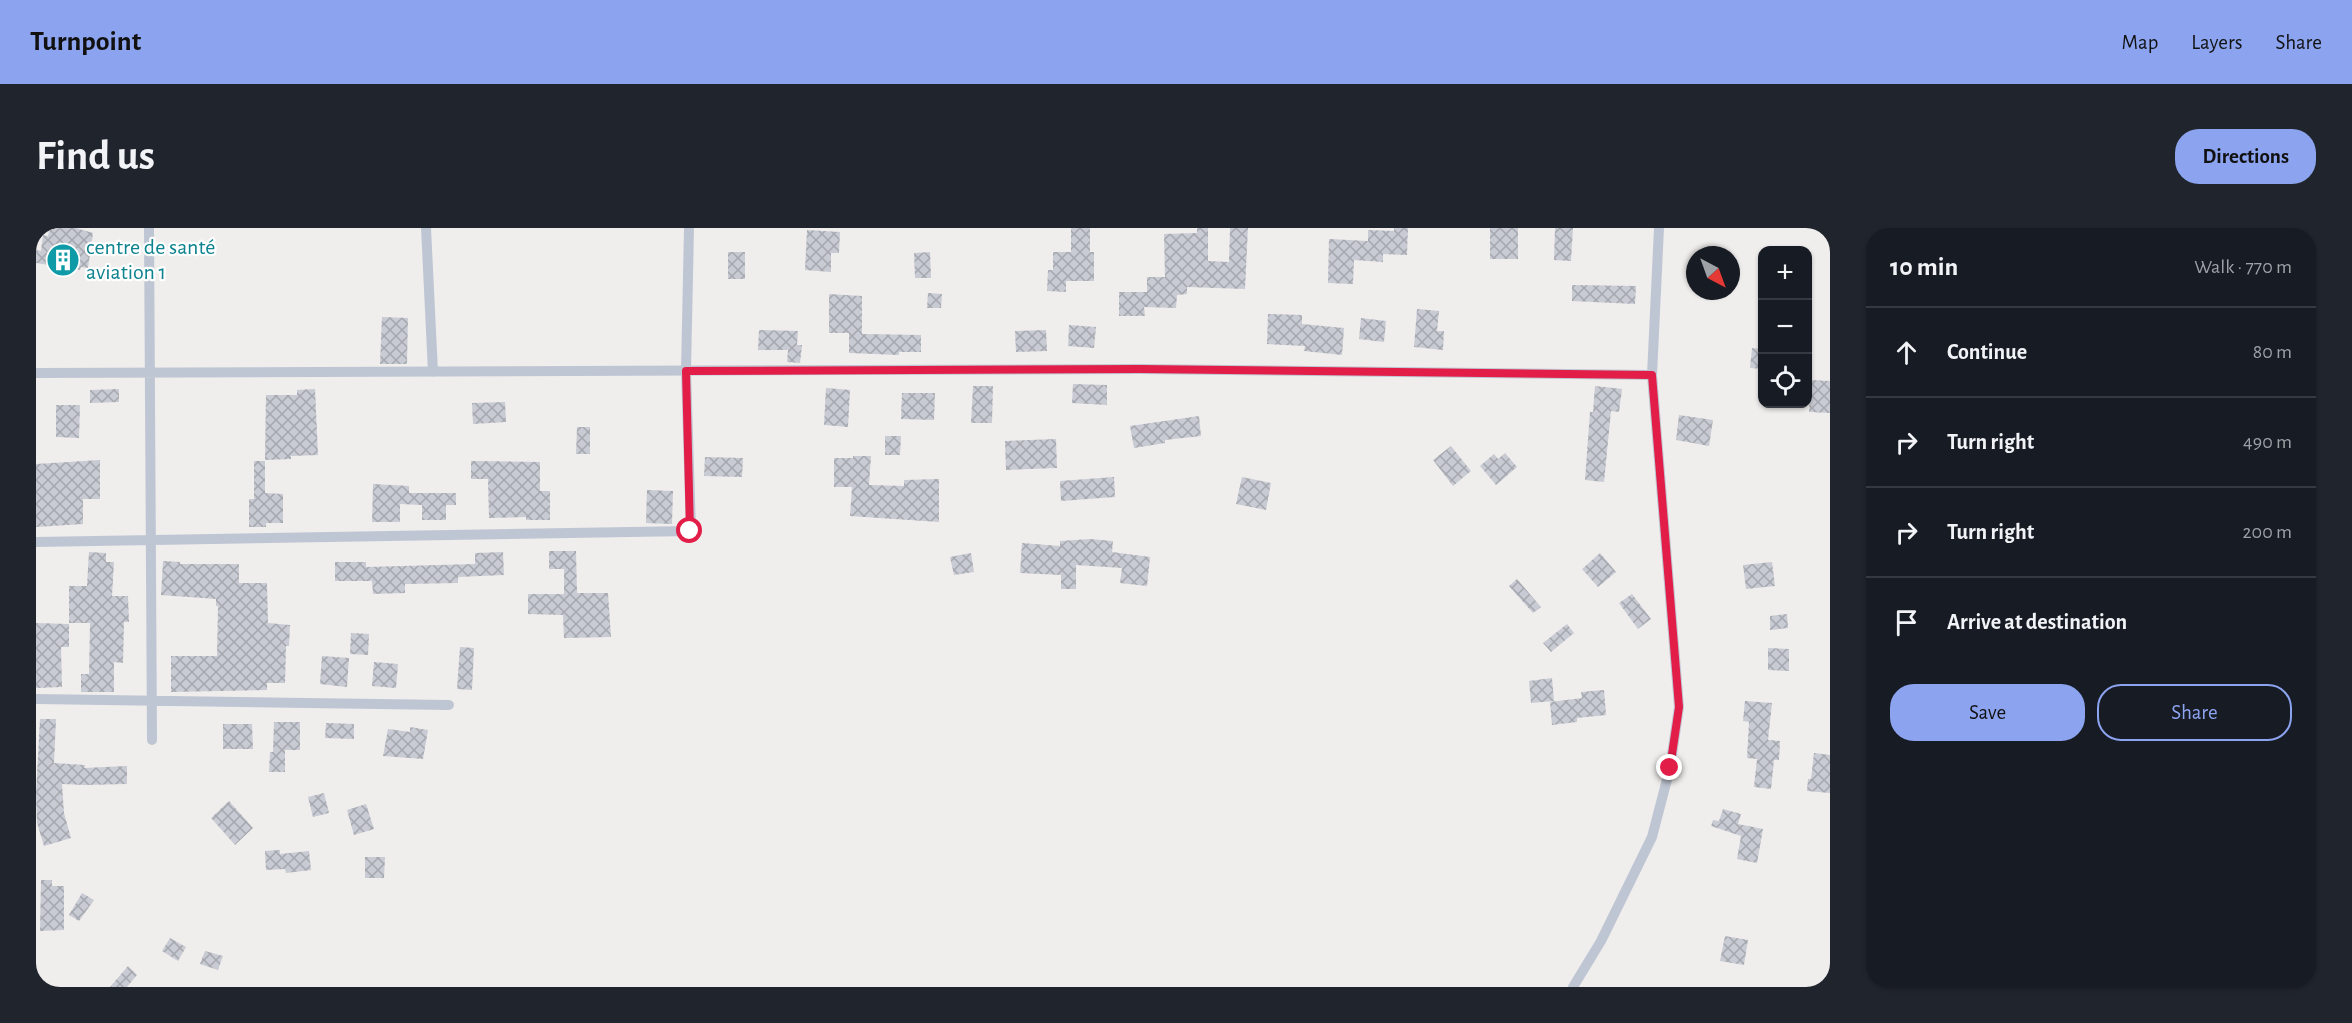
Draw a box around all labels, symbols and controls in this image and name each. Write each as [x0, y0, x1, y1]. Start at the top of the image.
text: Turnpoint [30, 28, 141, 56]
text: Map [2122, 32, 2158, 53]
text: Layers [2191, 32, 2242, 53]
text: Share [2275, 32, 2322, 53]
button: Directions [2175, 129, 2316, 184]
text: Find us [36, 135, 155, 177]
place label: centre de santé aviation 1 [86, 236, 215, 283]
building icon: centre de santé aviation 1 [45, 242, 81, 278]
north arrow [1686, 246, 1740, 300]
map controls [1758, 246, 1812, 408]
button: + [1758, 246, 1812, 300]
text: 10 min [1890, 254, 1958, 280]
text: Walk · 770 m [2194, 257, 2292, 277]
button: − [1758, 300, 1812, 354]
icon: ahead [1890, 336, 1923, 369]
text: Continue [1947, 341, 2027, 363]
text: 80 m [2253, 342, 2292, 362]
button: locate [1758, 354, 1812, 408]
icon: right [1890, 426, 1923, 459]
text: Turn right [1947, 431, 2034, 453]
text: 490 m [2243, 432, 2292, 452]
icon: right [1890, 516, 1923, 549]
route start [676, 517, 702, 543]
text: Turn right [1947, 521, 2034, 543]
text: 200 m [2242, 522, 2292, 542]
icon: arrive [1890, 606, 1923, 639]
text: Arrive at destination [1947, 611, 2127, 633]
button: Save [1890, 684, 2085, 741]
button: Share [2097, 684, 2292, 741]
route end [1656, 754, 1682, 780]

